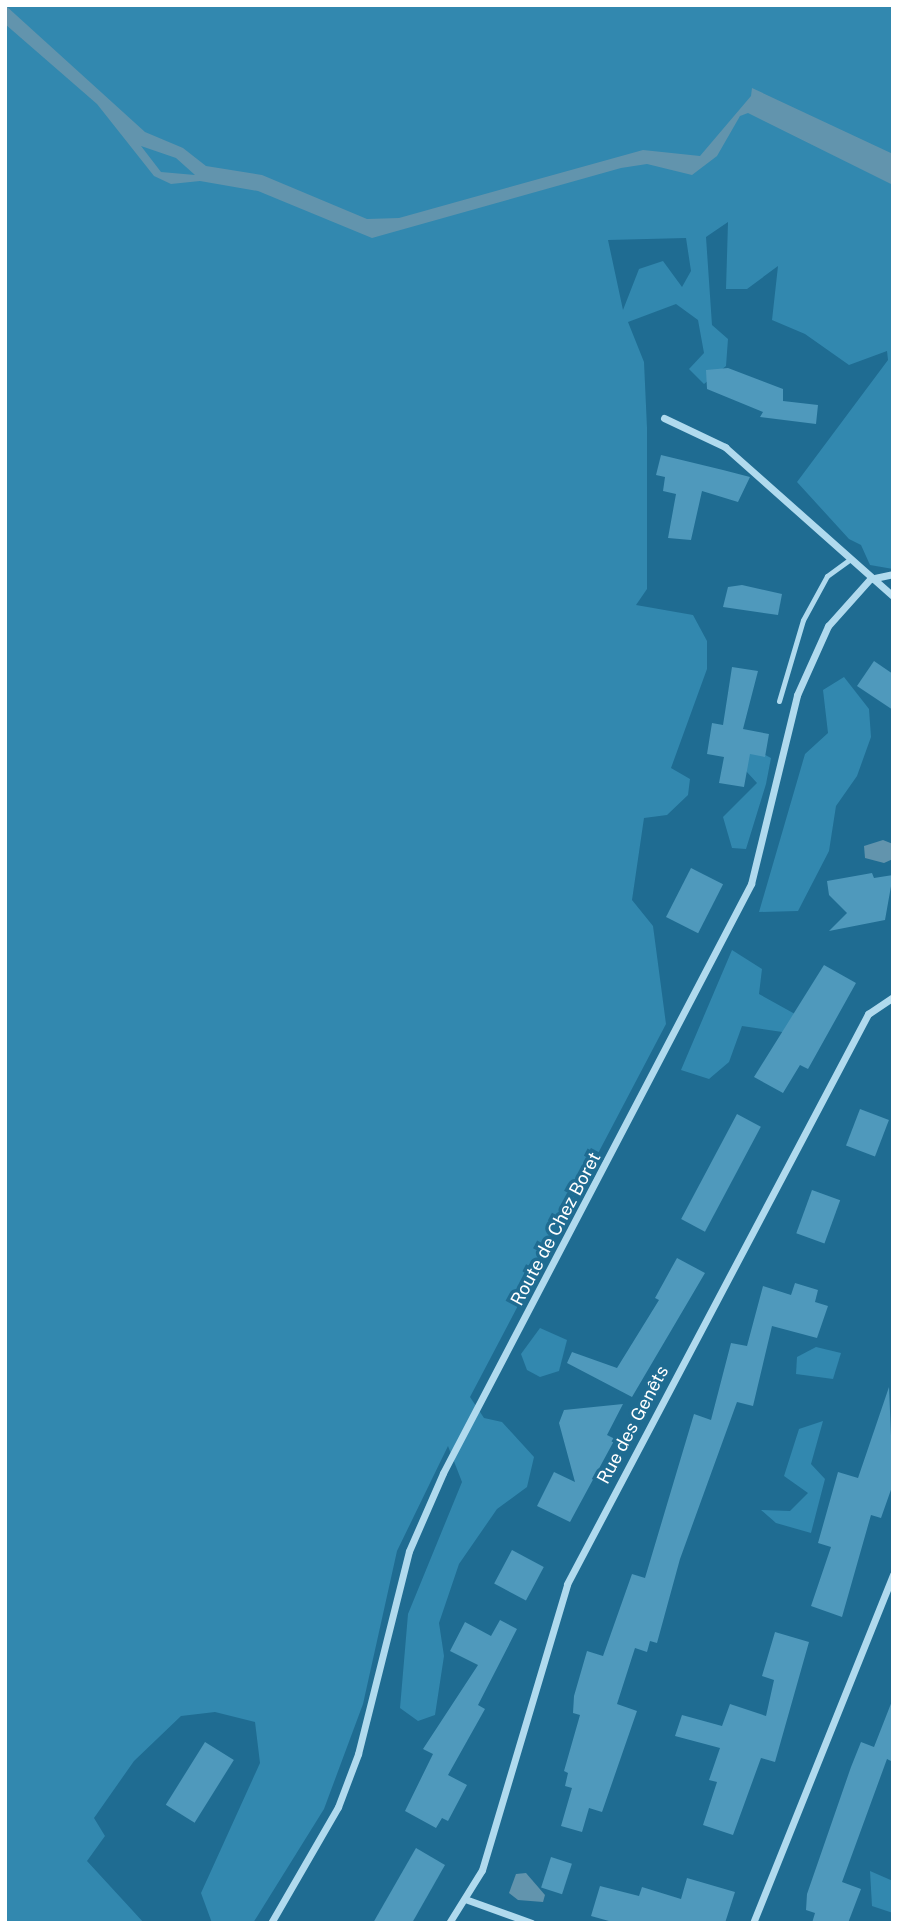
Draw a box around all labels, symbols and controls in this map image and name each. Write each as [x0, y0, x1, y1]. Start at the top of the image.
street label: Route de Chez Boret [506, 1148, 606, 1310]
street label: Rue des Genêts [593, 1362, 673, 1488]

